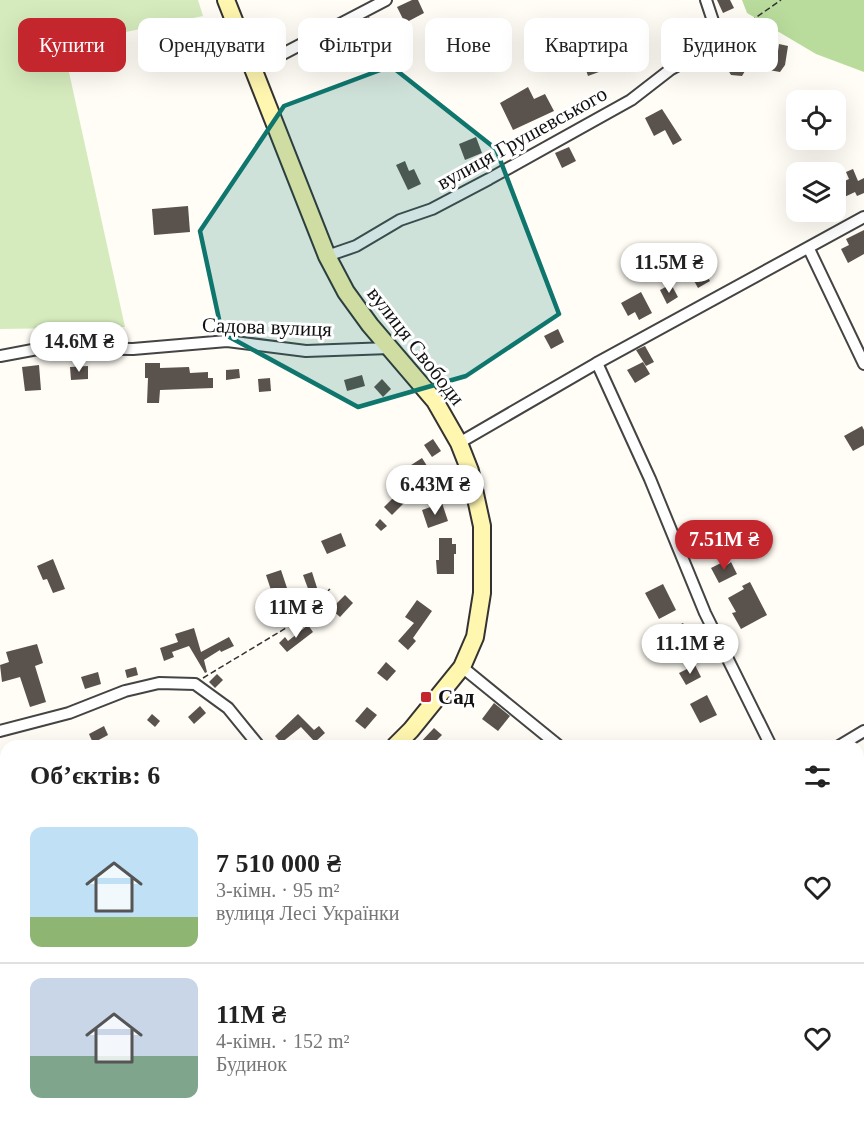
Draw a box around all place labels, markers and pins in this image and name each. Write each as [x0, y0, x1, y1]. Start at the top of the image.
pin: 11.5M ₴ [614, 243, 724, 294]
pin: 14.6M ₴ [24, 322, 134, 373]
pin: 6.43M ₴ [380, 465, 490, 516]
pin: 7.51M ₴ [669, 520, 779, 571]
pin: 11M ₴ [254, 588, 338, 639]
pin: 11.1M ₴ [635, 624, 745, 675]
place label: Сад [438, 685, 475, 709]
marker: Сад [419, 690, 433, 704]

